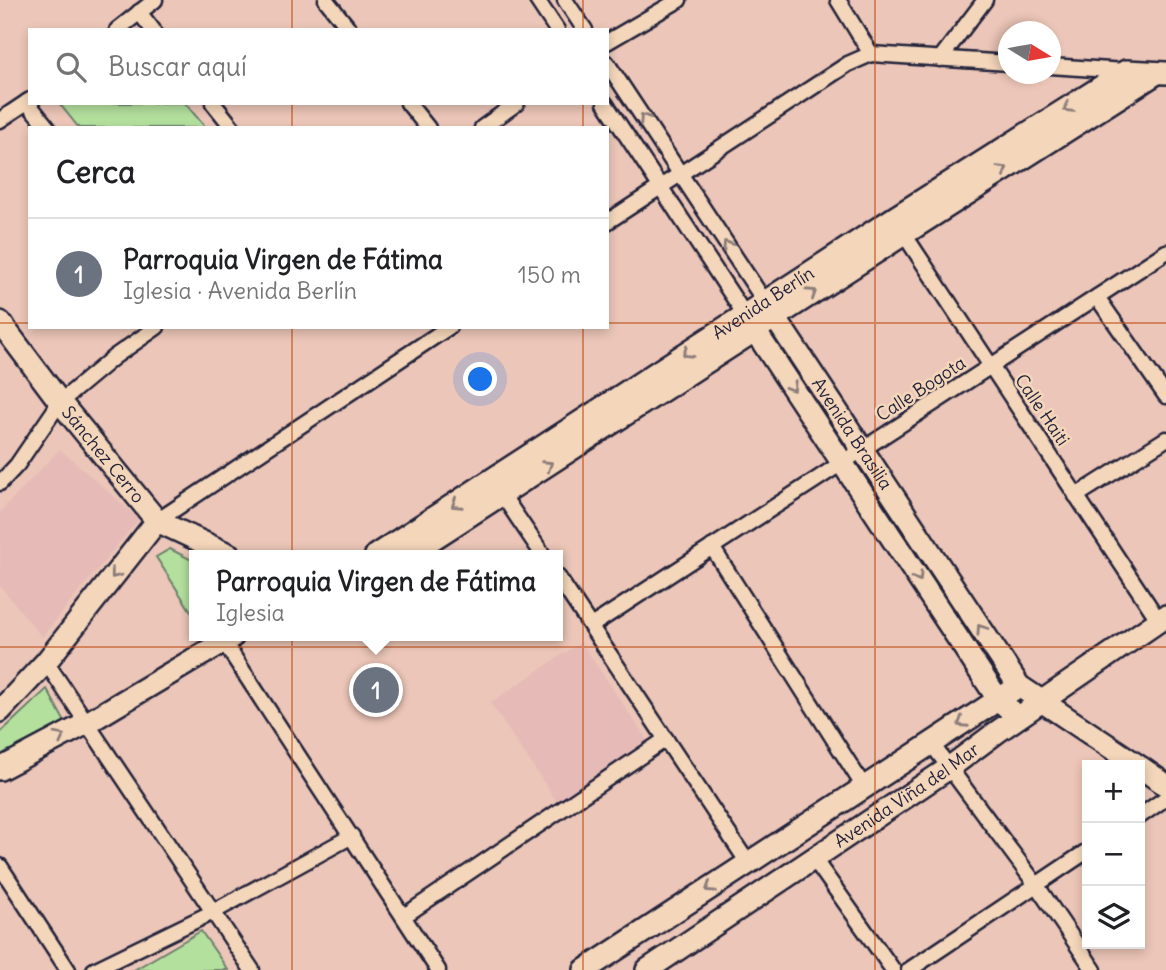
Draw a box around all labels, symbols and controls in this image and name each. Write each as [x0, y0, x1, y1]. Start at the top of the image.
north arrow [998, 21, 1061, 84]
search box [28, 28, 609, 105]
icon: search [52, 48, 90, 86]
text: Buscar aquí [108, 50, 247, 83]
one-way arrow [1063, 99, 1076, 112]
one-way arrow [639, 113, 652, 126]
text: Cerca [56, 153, 135, 191]
one-way arrow [996, 166, 1009, 179]
one-way arrow [723, 240, 736, 253]
text: Parroquia Virgen de Fátima [123, 243, 443, 276]
text: 1 [74, 260, 84, 289]
text: 150 m [518, 260, 581, 289]
street label: Avenida Berlín [708, 261, 818, 344]
text: Iglesia · Avenida Berlín [123, 276, 357, 305]
one-way arrow [804, 289, 817, 302]
one-way arrow [682, 344, 695, 357]
street label: Calle Bogota [872, 351, 970, 426]
your location [463, 362, 497, 396]
street label: Calle Haiti [1010, 370, 1075, 450]
street label: Avenida Brasilia [807, 373, 898, 494]
one-way arrow [784, 379, 797, 392]
street label: Sánchez Cerro [57, 401, 150, 508]
one-way arrow [540, 460, 553, 473]
one-way arrow [451, 495, 464, 508]
popup [189, 550, 563, 641]
text: Parroquia Virgen de Fátima [216, 565, 536, 598]
one-way arrow [110, 567, 123, 579]
one-way arrow [909, 569, 922, 582]
text: Iglesia [216, 598, 285, 627]
one-way arrow [976, 623, 989, 636]
pin: 1 [353, 664, 399, 716]
one-way arrow [956, 715, 969, 728]
one-way arrow [53, 732, 65, 745]
street label: Avenida Viña del Mar [830, 737, 984, 853]
map controls [1082, 760, 1145, 949]
button: + [1082, 760, 1145, 823]
button: − [1082, 823, 1145, 886]
one-way arrow [705, 880, 718, 892]
button: layers [1082, 886, 1145, 949]

